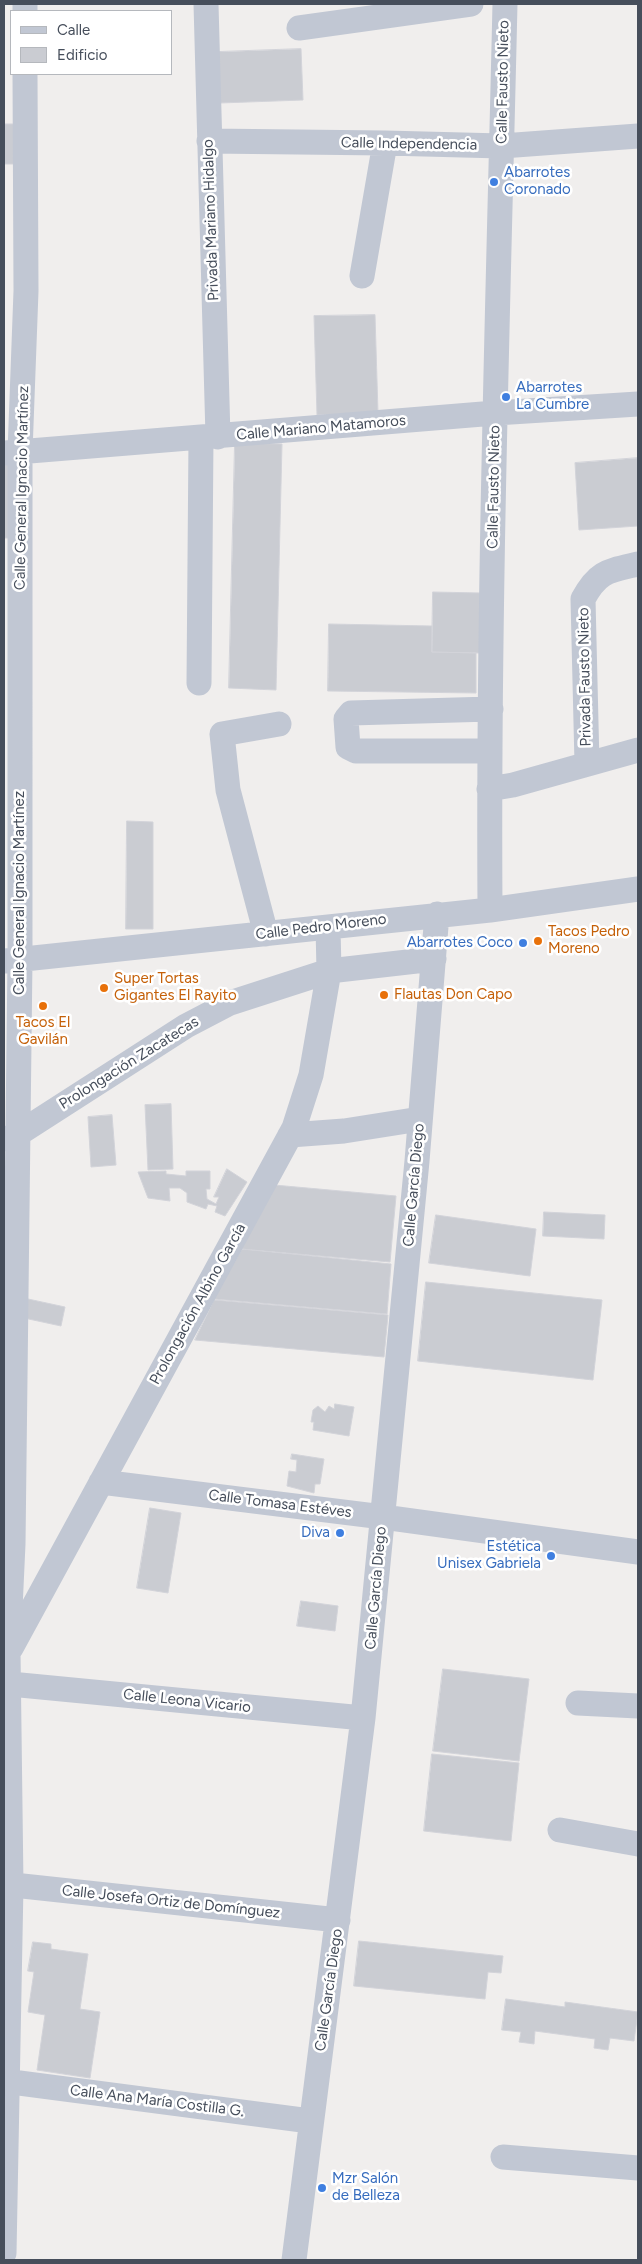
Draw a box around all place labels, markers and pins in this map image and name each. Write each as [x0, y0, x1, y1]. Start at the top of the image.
place label: Abarrotes Coronado [504, 164, 571, 199]
marker: Abarrotes Coronado [488, 176, 500, 188]
place label: Abarrotes La Cumbre [516, 379, 589, 414]
marker: Abarrotes La Cumbre [500, 391, 512, 403]
place label: Tacos Pedro Moreno [548, 923, 630, 958]
place label: Abarrotes Coco [407, 934, 513, 952]
marker: Tacos Pedro Moreno [532, 935, 544, 947]
marker: Abarrotes Coco [517, 937, 529, 949]
place label: Super Tortas Gigantes El Rayito [114, 970, 237, 1005]
marker: Super Tortas Gigantes El Rayito [98, 982, 110, 994]
place label: Flautas Don Capo [394, 986, 513, 1004]
marker: Flautas Don Capo [378, 989, 390, 1001]
marker: Tacos El Gavilán [37, 1000, 49, 1012]
place label: Tacos El Gavilán [16, 1014, 70, 1049]
place label: Diva [301, 1524, 330, 1542]
marker: Diva [334, 1527, 346, 1539]
place label: Estética Unisex Gabriela [437, 1538, 541, 1573]
marker: Estética Unisex Gabriela [545, 1550, 557, 1562]
place label: Mzr Salón de Belleza [332, 2170, 400, 2205]
marker: Mzr Salón de Belleza [316, 2182, 328, 2194]

